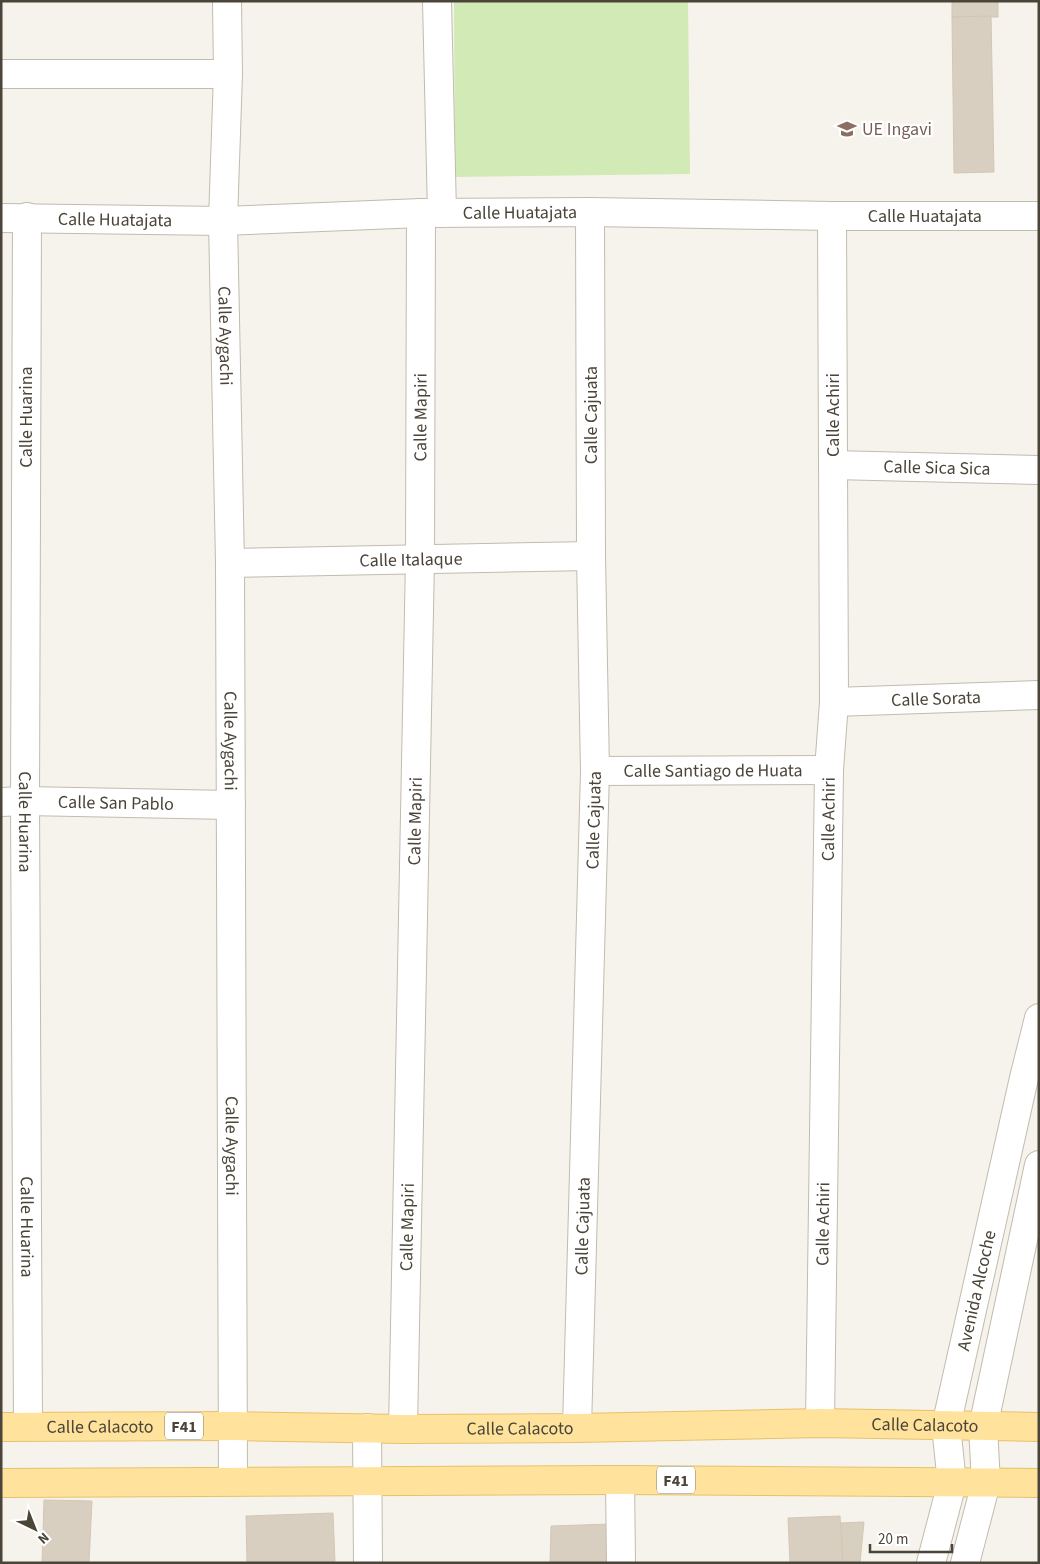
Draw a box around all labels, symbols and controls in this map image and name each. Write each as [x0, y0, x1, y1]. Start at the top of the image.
place label: UE Ingavi [862, 117, 932, 142]
school or university icon: UE Ingavi [836, 118, 858, 140]
street label: Calle Huatajata [463, 200, 577, 226]
street label: Calle Huatajata [868, 204, 982, 229]
street label: Calle Huatajata [58, 207, 172, 233]
street label: Calle Aygachi [211, 286, 238, 386]
street label: Calle Huarina [14, 366, 39, 468]
street label: Calle Cajuata [579, 366, 604, 464]
street label: Calle Mapiri [408, 373, 434, 461]
street label: Calle Achiri [821, 373, 846, 457]
street label: Calle Sica Sica [883, 454, 991, 482]
street label: Calle Italaque [359, 546, 463, 573]
street label: Calle Sorata [891, 685, 981, 713]
street label: Calle Aygachi [217, 691, 243, 791]
street label: Calle Santiago de Huata [623, 758, 803, 784]
street label: Calle Huarina [12, 771, 37, 873]
street label: Calle Cajuata [580, 771, 608, 870]
street label: Calle Mapiri [402, 777, 429, 866]
street label: Calle Achiri [816, 777, 842, 861]
street label: Calle San Pablo [58, 790, 174, 817]
street label: Calle Aygachi [219, 1096, 244, 1196]
street label: Calle Huarina [14, 1176, 39, 1278]
street label: Calle Cajuata [569, 1177, 597, 1276]
street label: Calle Achiri [810, 1182, 836, 1266]
street label: Calle Mapiri [394, 1183, 421, 1271]
street label: Avenida Alcoche [951, 1228, 1003, 1353]
road number: F41 [165, 1412, 203, 1440]
street label: Calle Calacoto [871, 1412, 979, 1439]
street label: Calle Calacoto [46, 1414, 154, 1440]
street label: Calle Calacoto [466, 1416, 574, 1442]
road number: F41 [657, 1466, 695, 1494]
north arrow [10, 1504, 60, 1554]
scale bar [870, 1522, 952, 1554]
text: N [33, 1527, 53, 1548]
text: 20 m [878, 1529, 908, 1550]

